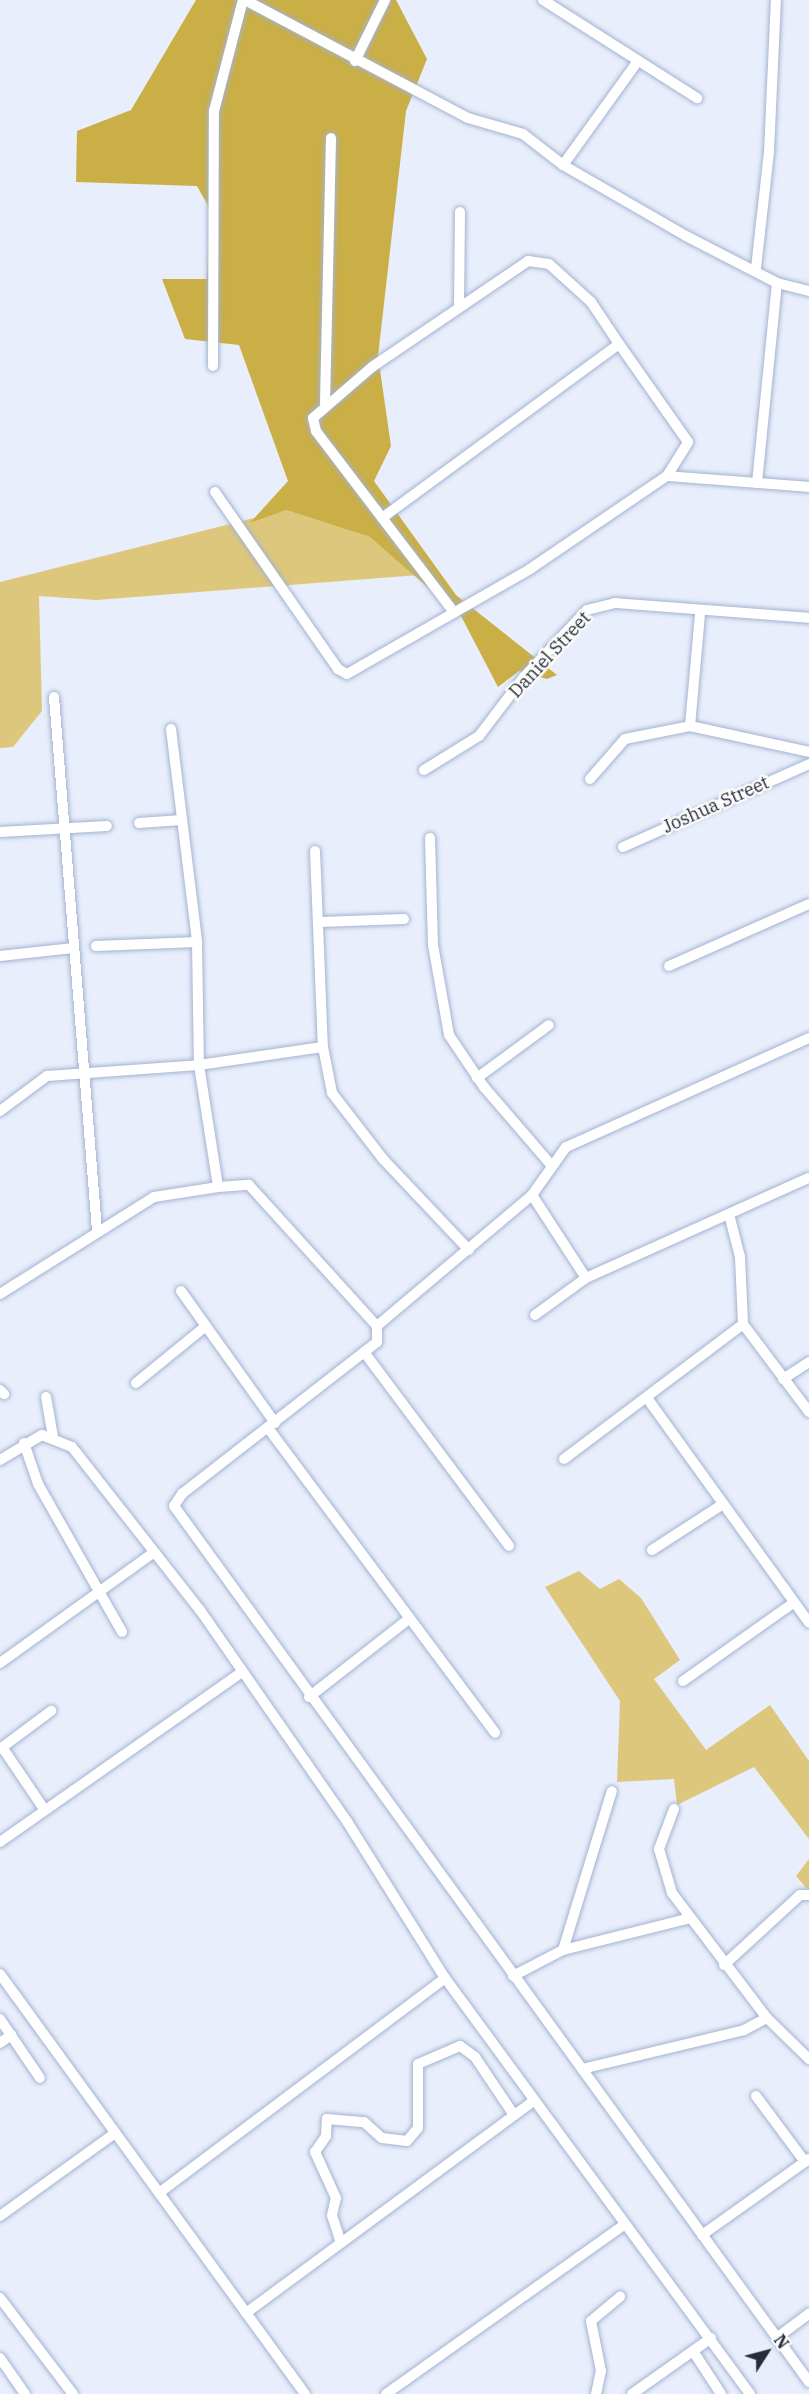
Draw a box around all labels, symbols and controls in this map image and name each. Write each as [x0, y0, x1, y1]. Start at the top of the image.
street label: Daniel Street [505, 608, 595, 702]
street label: Joshua Street [660, 772, 772, 838]
north arrow [737, 2322, 797, 2382]
text: N [770, 2330, 793, 2352]

